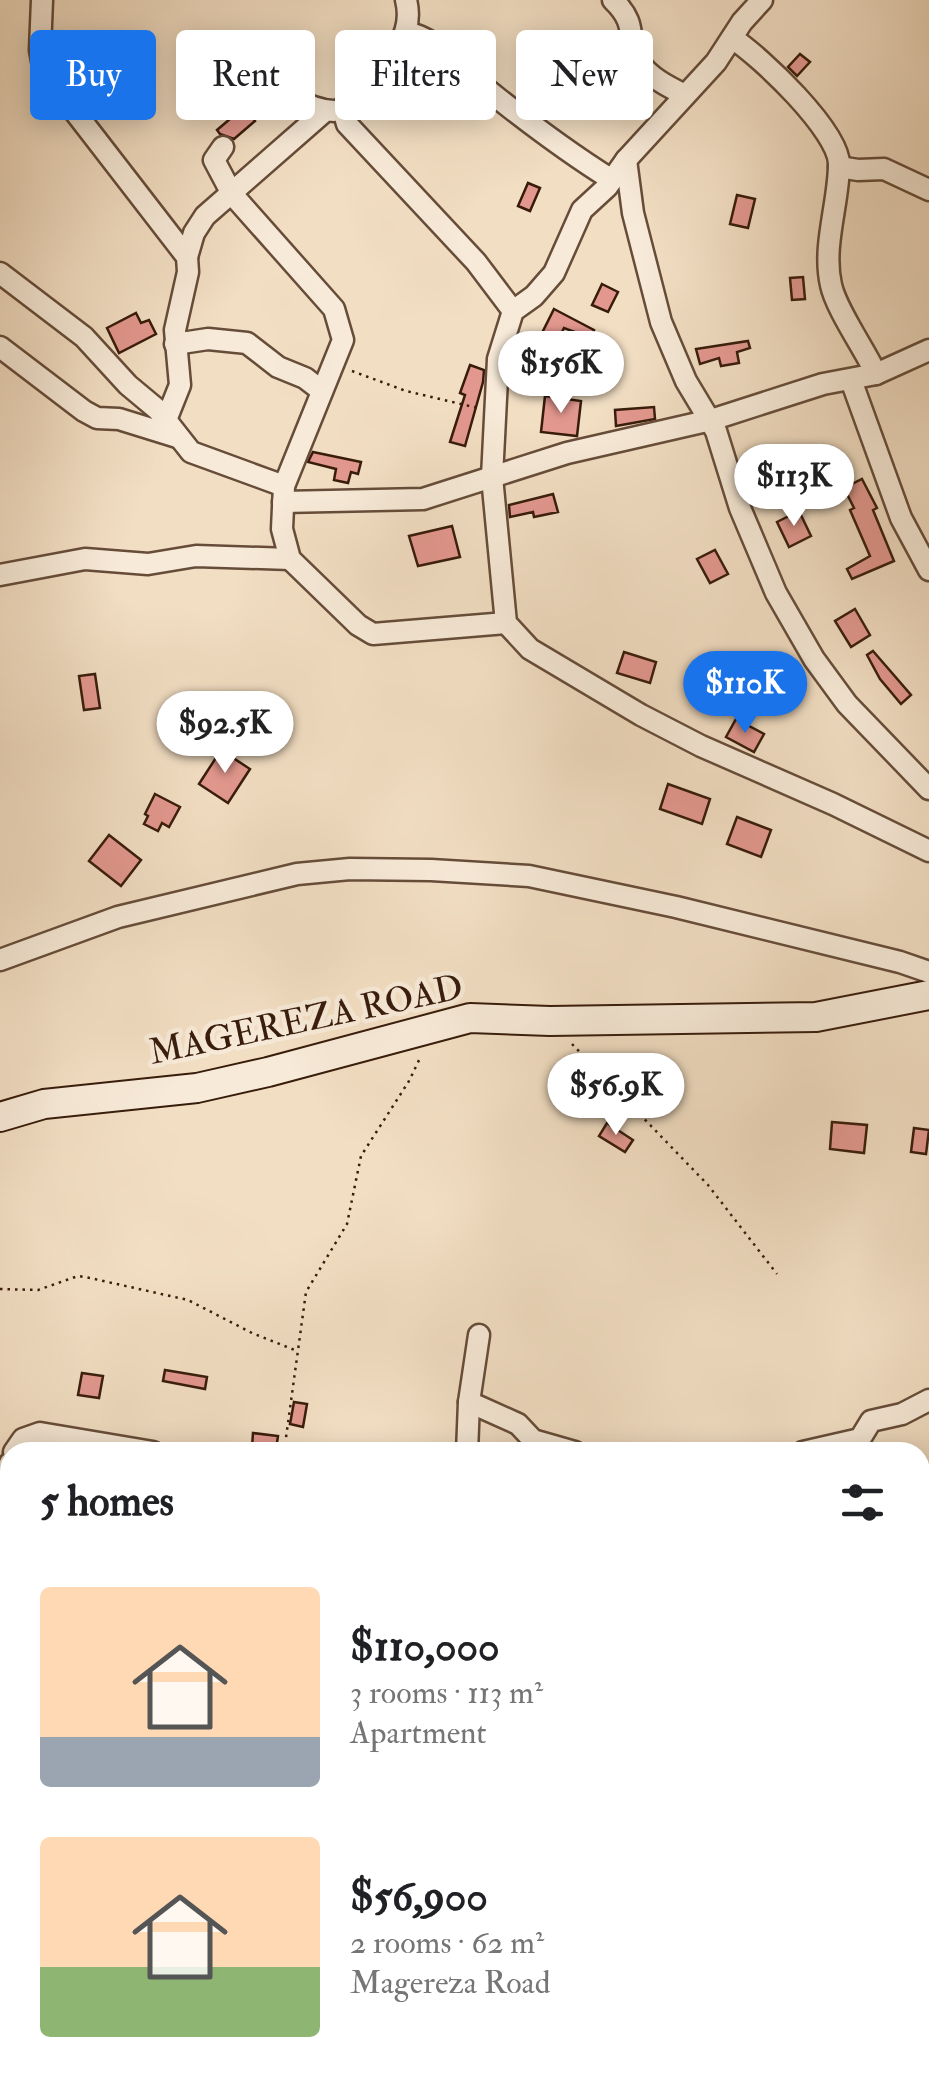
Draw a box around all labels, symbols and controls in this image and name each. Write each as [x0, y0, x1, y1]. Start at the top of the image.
chip: Buy [30, 30, 156, 120]
chip: Rent [176, 30, 315, 120]
chip: Filters [335, 30, 496, 120]
chip: New [516, 30, 653, 120]
pin: $156K [491, 331, 631, 416]
text: $156K [520, 343, 602, 383]
pin: $113K [724, 444, 864, 529]
text: $113K [756, 456, 832, 496]
pin: $110K [675, 651, 815, 736]
text: $110K [705, 663, 785, 703]
pin: $92.5K [144, 691, 306, 776]
text: $92.5K [179, 703, 271, 743]
street label: MAGEREZA ROAD [145, 965, 467, 1075]
pin: $56.9K [535, 1053, 697, 1138]
text: $56.9K [569, 1065, 663, 1105]
icon: filters [835, 1475, 890, 1530]
text: 5 homes [40, 1476, 174, 1528]
text: $110,000 [350, 1621, 500, 1673]
icon: home [120, 1627, 240, 1747]
text: 3 rooms · 113 m² [350, 1673, 543, 1713]
text: Apartment [350, 1713, 487, 1753]
text: $56,900 [350, 1871, 488, 1923]
icon: home [120, 1877, 240, 1997]
text: 2 rooms · 62 m² [350, 1923, 544, 1963]
text: Magereza Road [350, 1963, 551, 2003]

